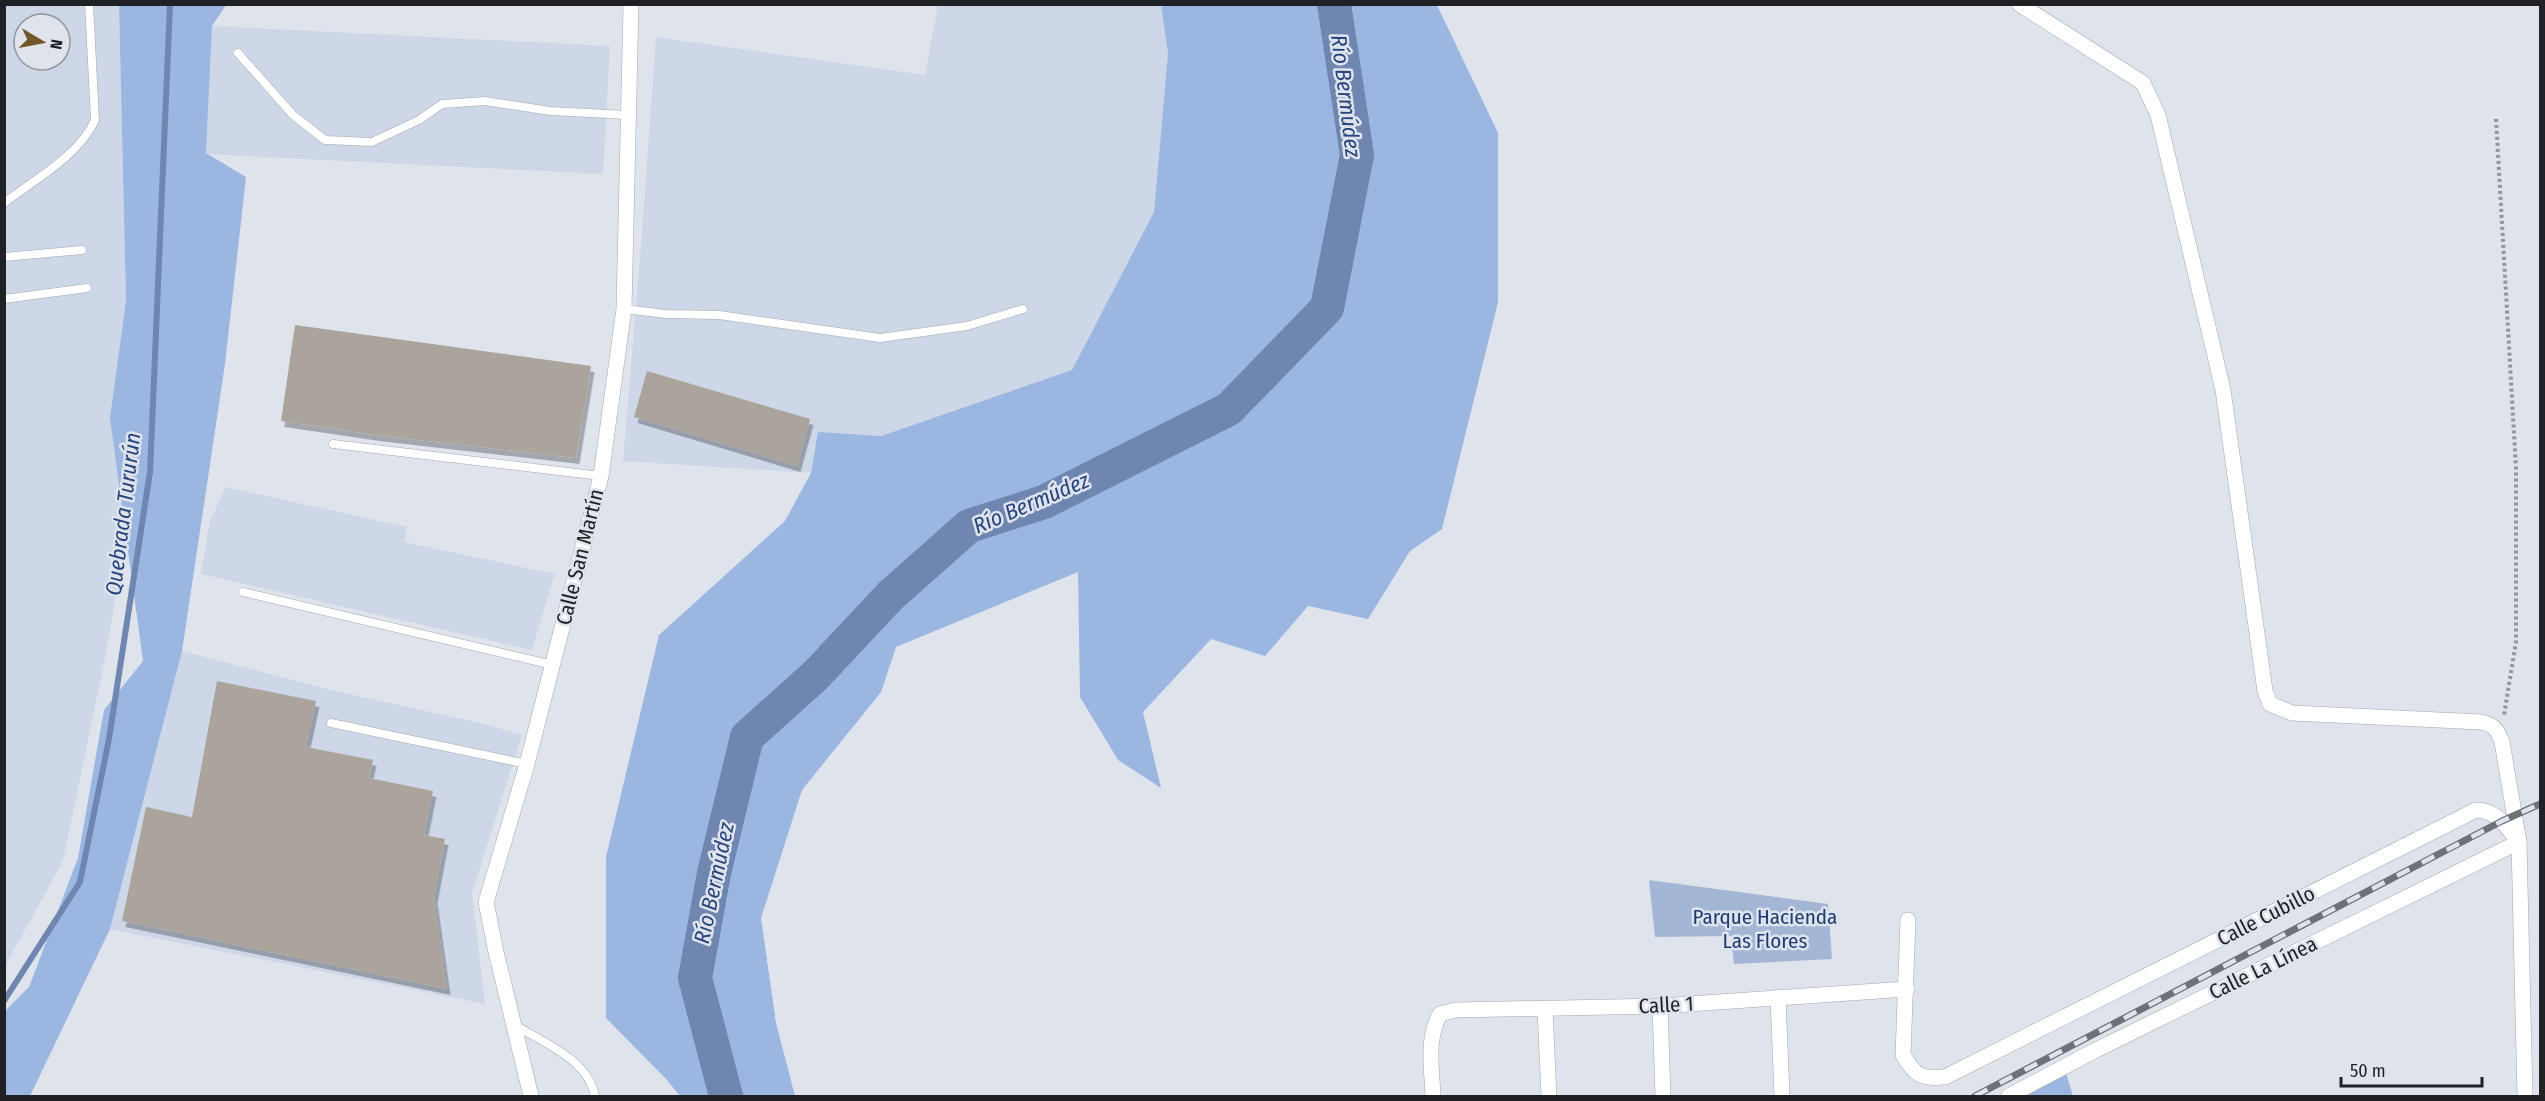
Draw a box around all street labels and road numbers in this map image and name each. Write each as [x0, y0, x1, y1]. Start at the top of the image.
street label: Calle San Martín [551, 486, 609, 628]
street label: Calle Cubillo [2213, 880, 2319, 952]
street label: Calle La Línea [2205, 931, 2321, 1005]
street label: Calle 1 [1638, 991, 1694, 1019]

